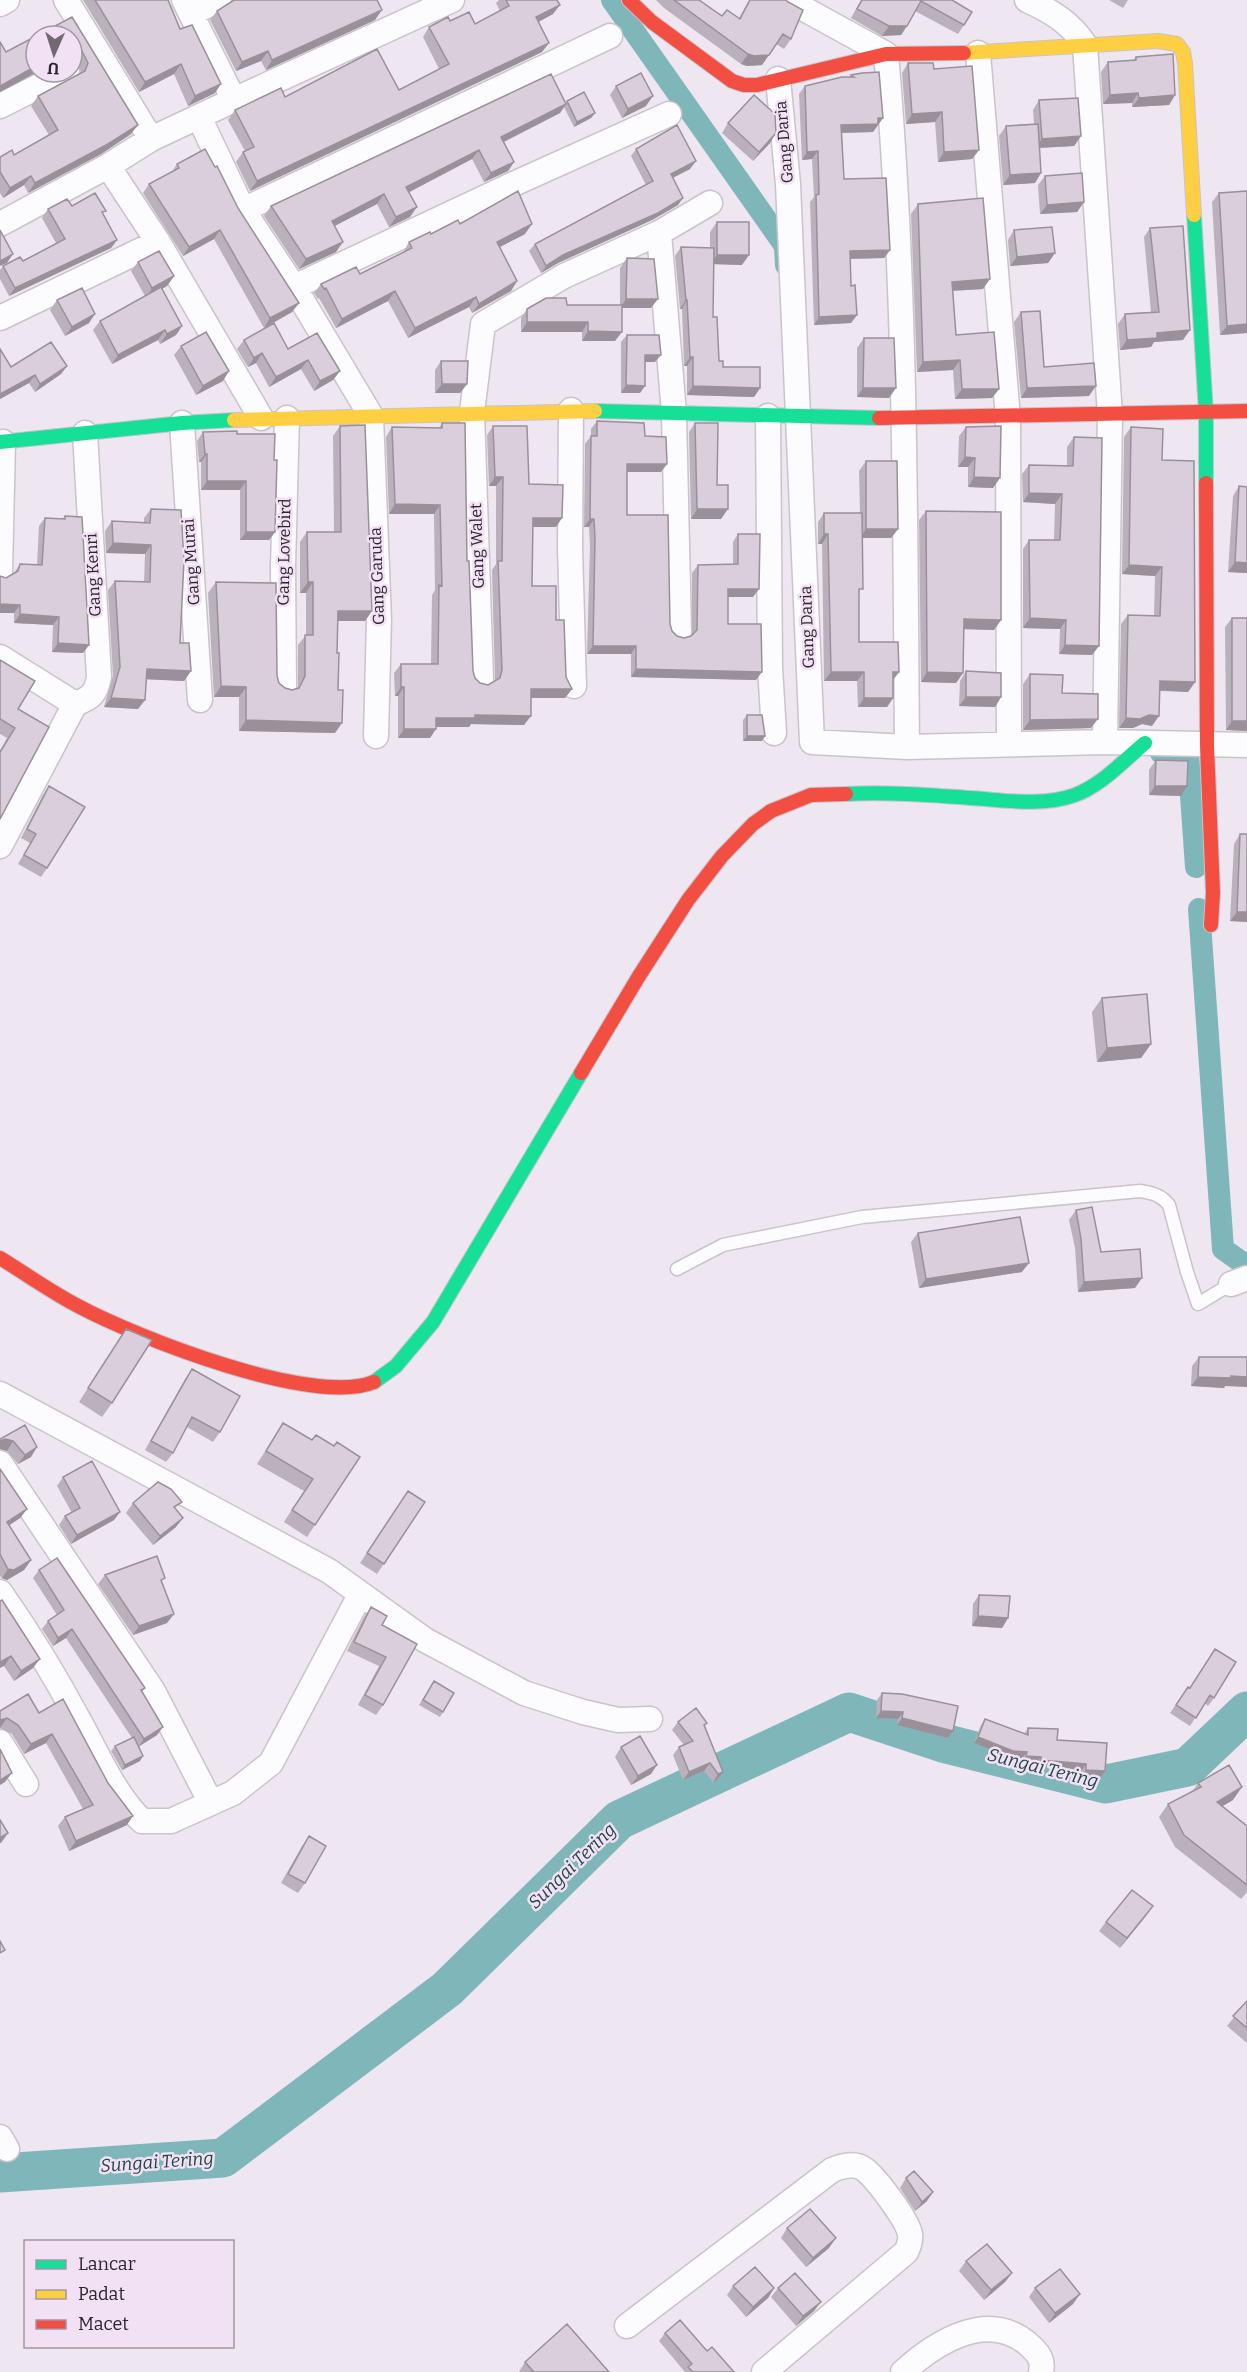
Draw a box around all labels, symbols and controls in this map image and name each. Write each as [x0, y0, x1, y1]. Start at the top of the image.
north arrow [24, 24, 84, 84]
text: U [47, 59, 60, 78]
street label: Gang Daria [771, 100, 797, 184]
street label: Gang Lovebird [274, 498, 294, 606]
street label: Gang Walet [466, 503, 488, 589]
street label: Gang Murai [178, 518, 204, 606]
street label: Gang Garuda [366, 526, 388, 625]
street label: Gang Kenri [81, 532, 105, 617]
street label: Gang Daria [796, 585, 818, 669]
water label: Sungai Tering [985, 1744, 1101, 1792]
water label: Sungai Tering [524, 1819, 620, 1913]
water label: Sungai Tering [100, 2147, 214, 2177]
legend [24, 2240, 234, 2348]
text: Lancar [78, 2253, 136, 2275]
text: Padat [78, 2283, 125, 2305]
text: Macet [78, 2313, 129, 2335]

